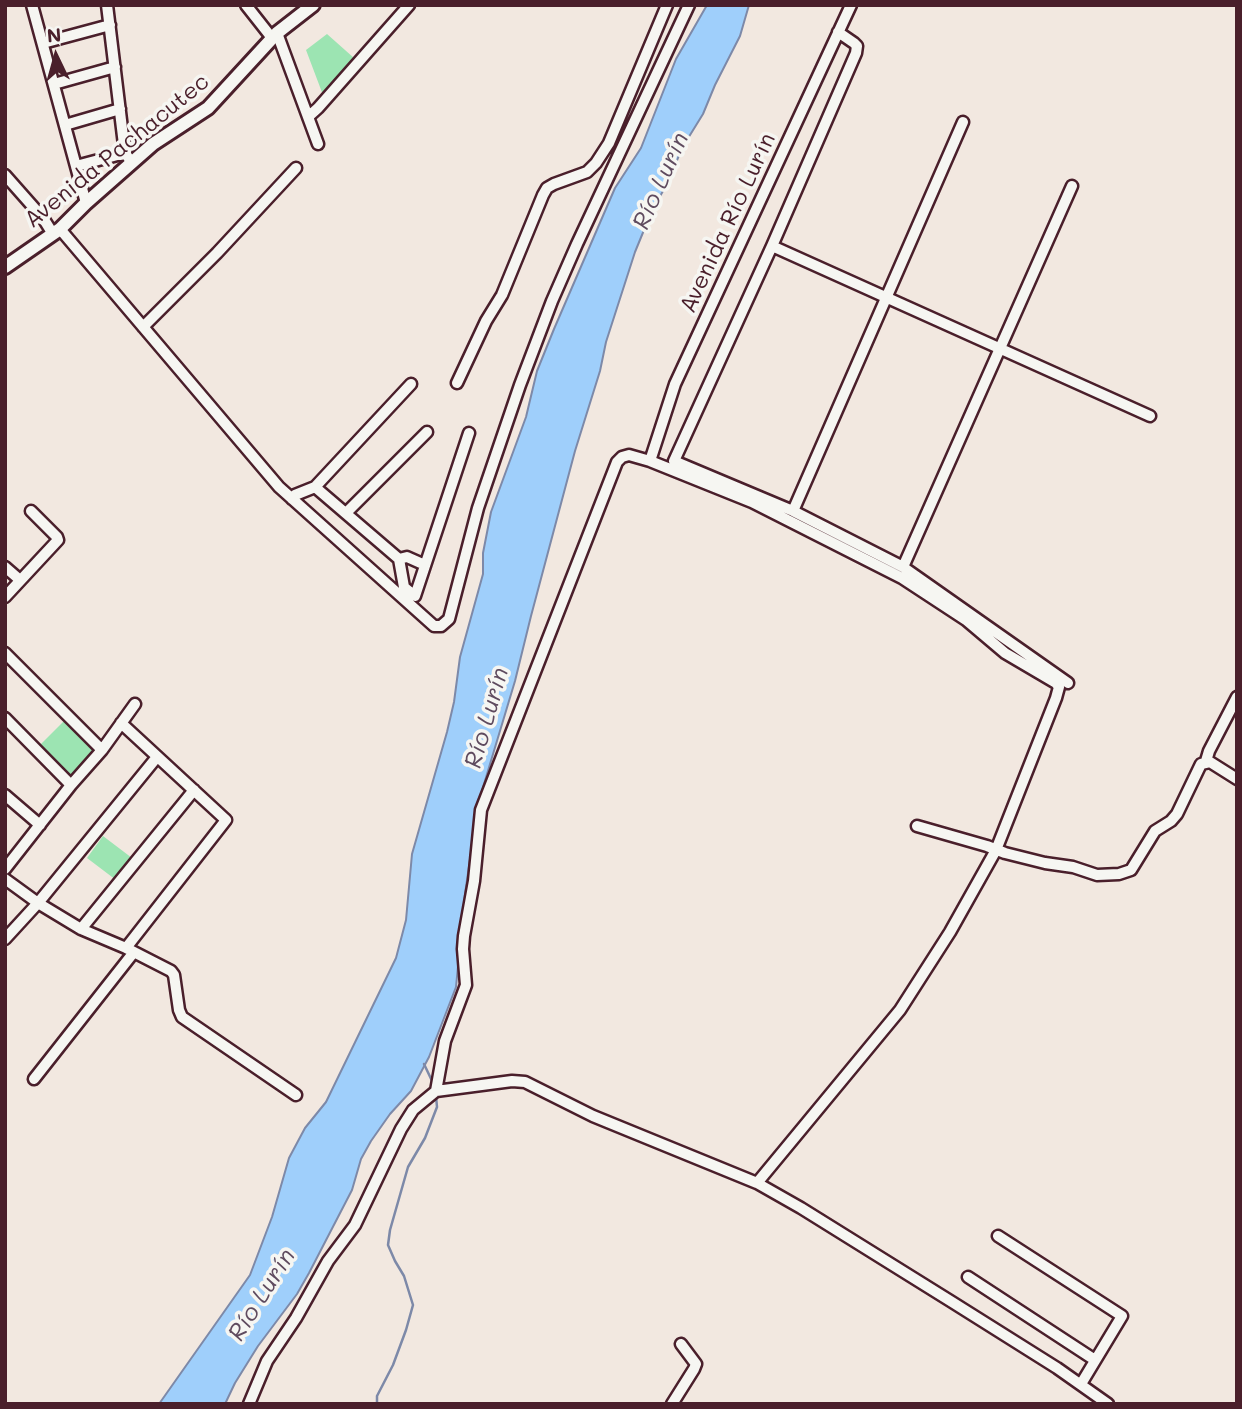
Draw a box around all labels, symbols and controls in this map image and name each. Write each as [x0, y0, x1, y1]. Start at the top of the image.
north arrow [21, 21, 91, 91]
text: N [46, 22, 62, 48]
street label: Avenida Pachacutec [19, 68, 215, 234]
water label: Río Lurín [627, 128, 695, 234]
street label: Avenida Río Lurín [674, 129, 782, 317]
water label: Río Lurín [459, 664, 515, 772]
water label: Río Lurín [222, 1243, 302, 1347]

